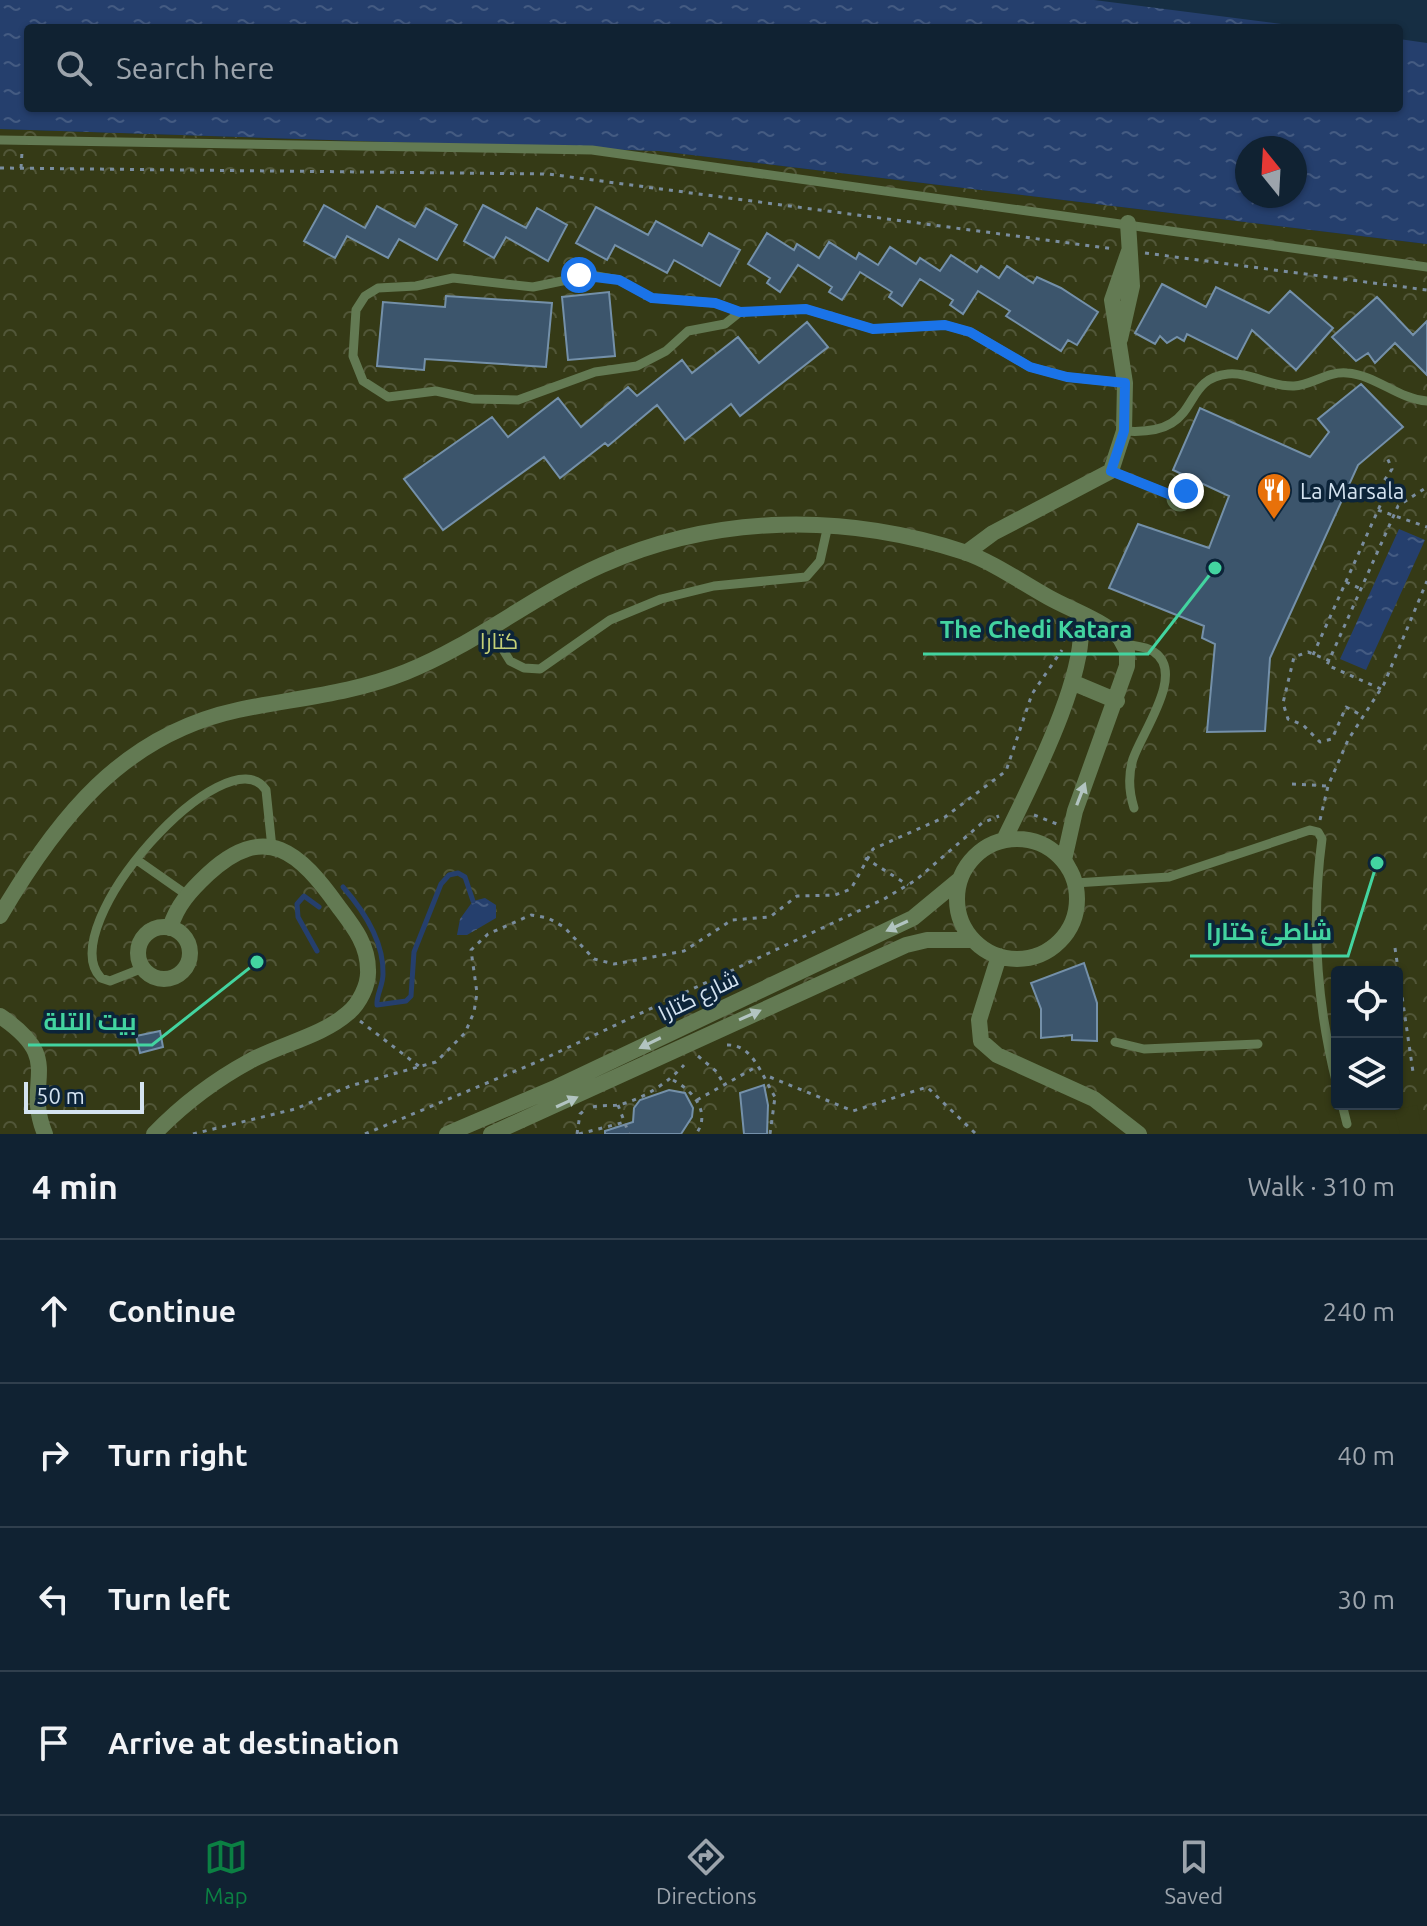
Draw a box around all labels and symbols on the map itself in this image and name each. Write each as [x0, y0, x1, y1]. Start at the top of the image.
north arrow [1235, 136, 1307, 208]
route start [561, 257, 597, 293]
restaurant icon: La Marsala [1255, 471, 1293, 521]
route end [1168, 473, 1204, 509]
place label: La Marsala [1300, 478, 1404, 503]
callout: The Chedi Katara [923, 606, 1148, 654]
text: The Chedi Katara [940, 616, 1132, 643]
park label: كتارا [480, 628, 518, 654]
one-way arrow [1075, 782, 1088, 806]
callout: شاطئ كتارا [1190, 908, 1348, 956]
text: شاطئ كتارا [1206, 918, 1332, 946]
one-way arrow [885, 919, 908, 932]
street label: شارع كتارا [654, 965, 743, 1028]
callout: بيت التلة [28, 997, 152, 1045]
text: بيت التلة [44, 1008, 136, 1035]
one-way arrow [738, 1008, 762, 1022]
one-way arrow [638, 1036, 661, 1050]
scale bar [24, 1078, 144, 1114]
one-way arrow [555, 1095, 579, 1109]

